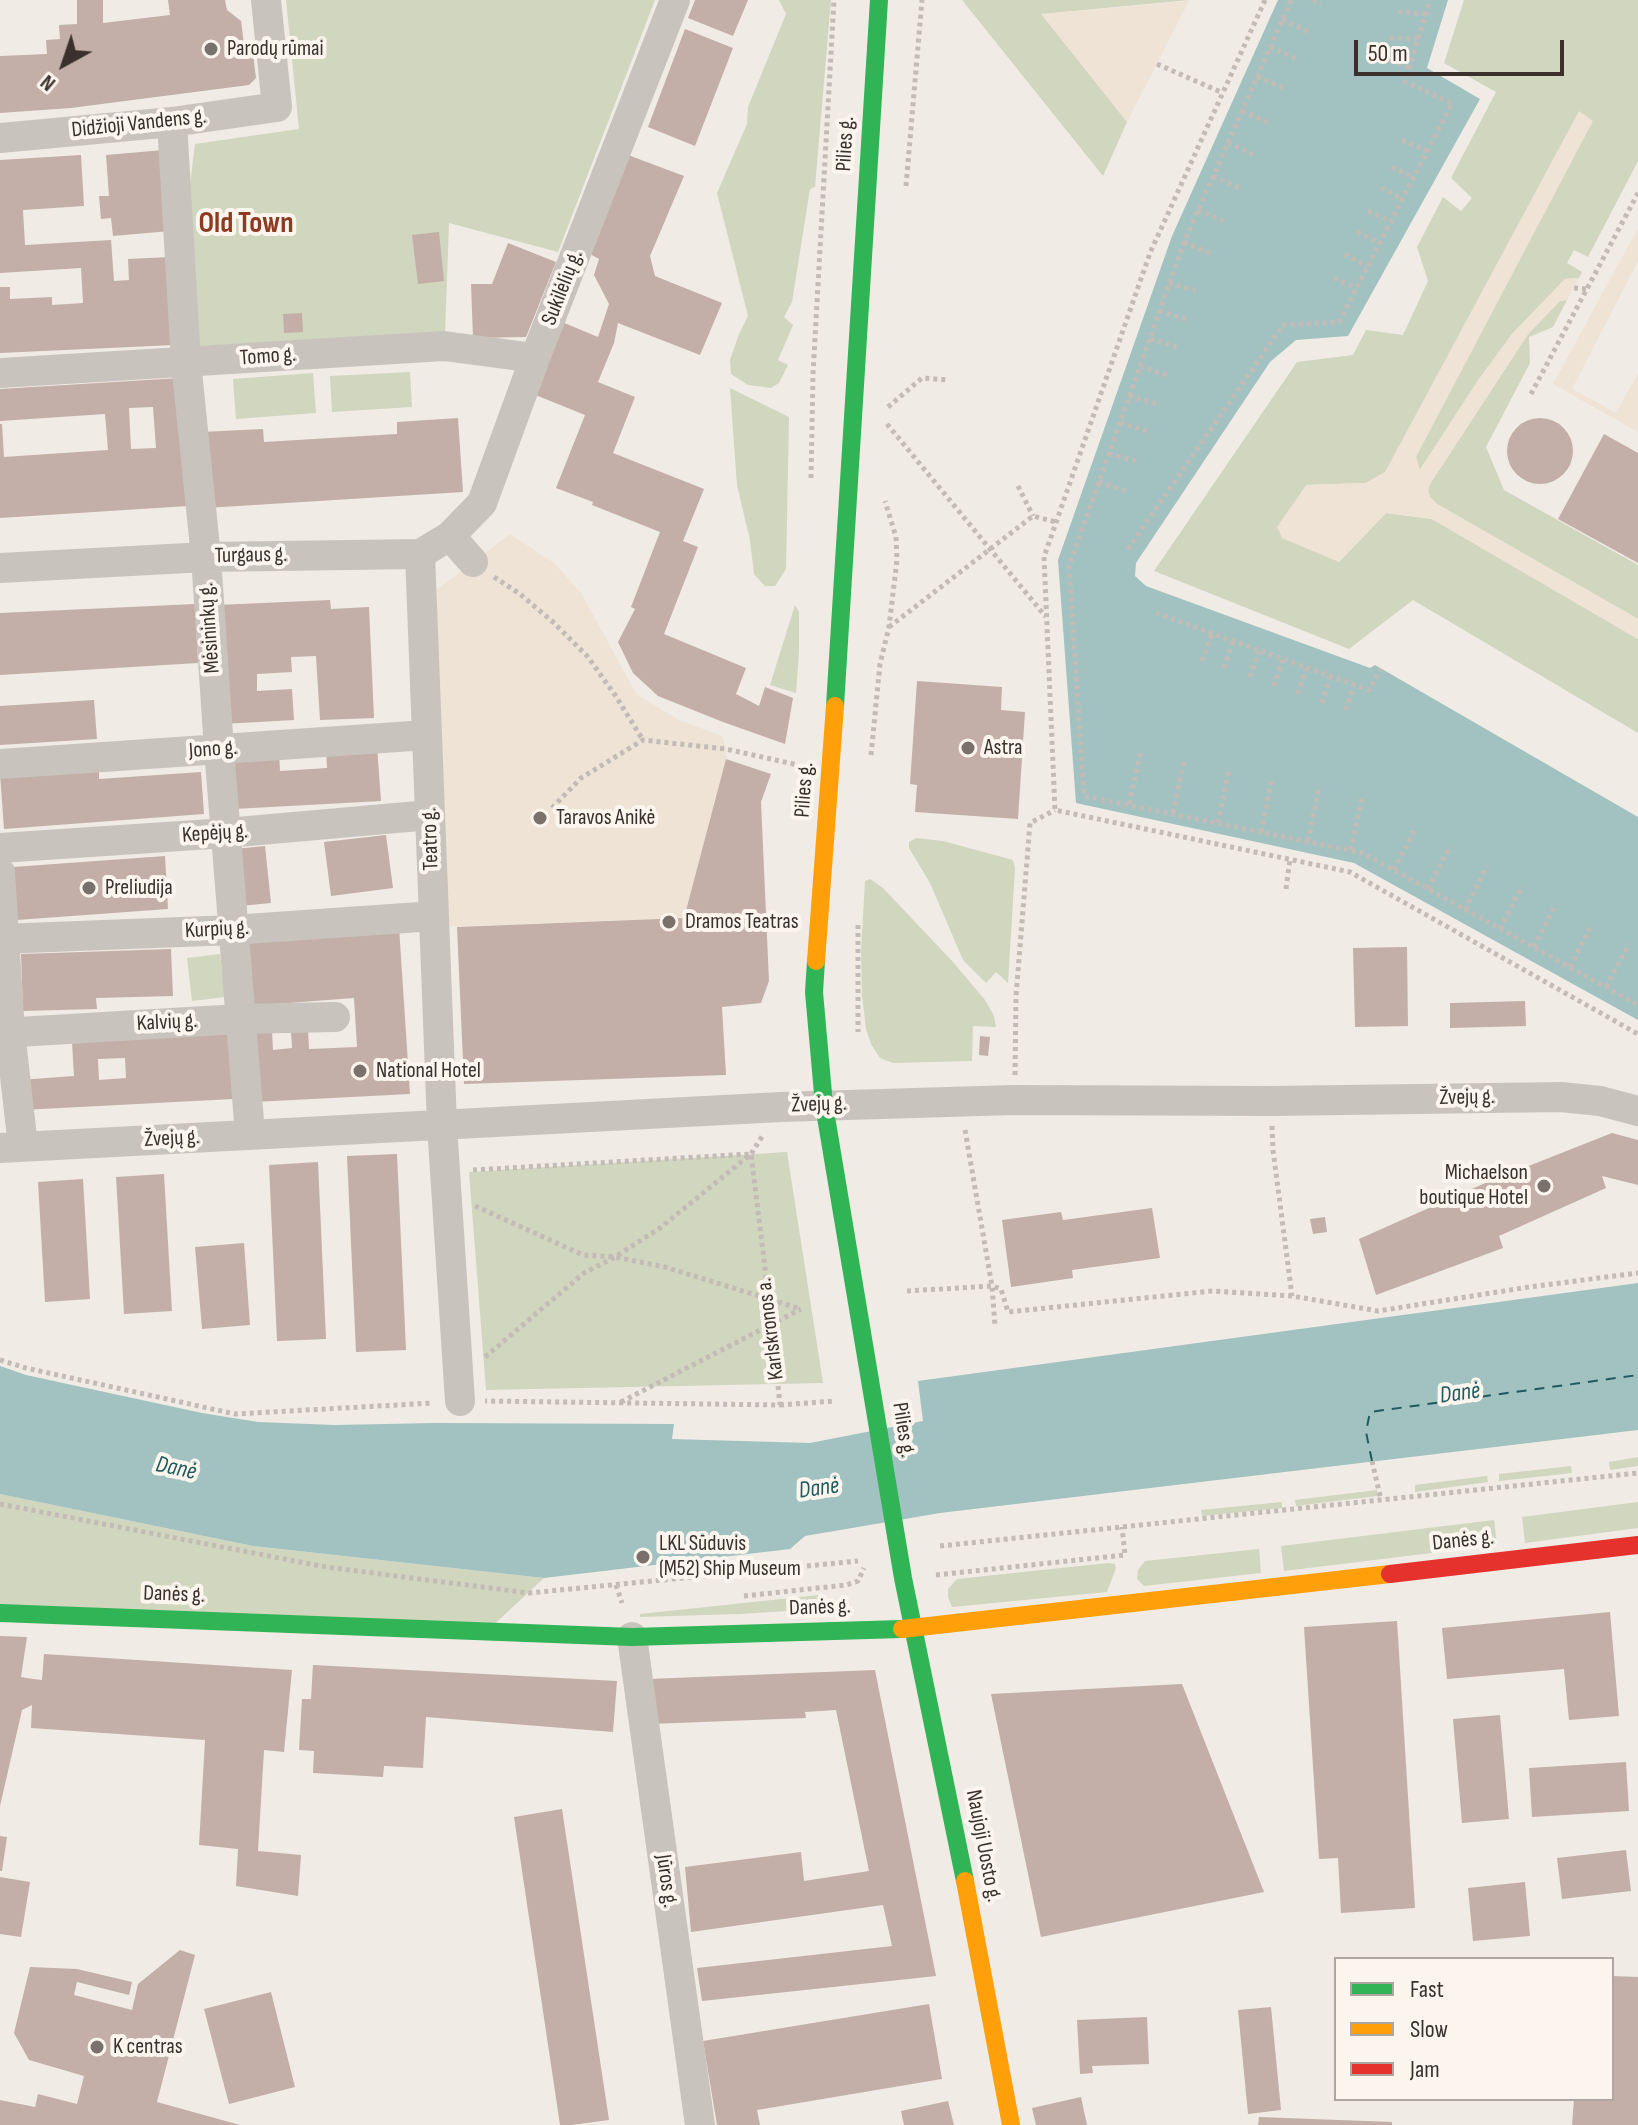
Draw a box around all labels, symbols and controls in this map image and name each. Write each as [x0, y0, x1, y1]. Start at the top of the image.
north arrow [24, 24, 104, 104]
scale bar [1358, 24, 1568, 74]
place label: Parodų rūmai [227, 36, 324, 62]
text: 50 m [1368, 39, 1408, 68]
marker: Parodų rūmai [202, 40, 220, 58]
text: N [35, 69, 61, 97]
street label: Didžioji Vandens g. [70, 104, 208, 144]
street label: Pilies g. [831, 116, 861, 172]
district label: Old Town [198, 206, 294, 242]
street label: Sukilėlių g. [537, 247, 589, 329]
street label: Tomo g. [239, 342, 297, 372]
street label: Turgaus g. [214, 542, 288, 570]
street label: Mėsininkų g. [194, 582, 226, 674]
street label: Jono g. [188, 735, 238, 765]
place label: Astra [984, 735, 1023, 761]
marker: Astra [959, 739, 977, 757]
street label: Pilies g. [790, 762, 820, 818]
place label: Taravos Anikė [556, 805, 655, 831]
street label: Teatro g. [417, 807, 445, 871]
marker: Taravos Anikė [531, 809, 549, 827]
street label: Kepėjų g. [181, 819, 249, 849]
place label: Preliudija [105, 875, 173, 901]
marker: Preliudija [80, 879, 98, 897]
place label: Dramos Teatras [685, 909, 799, 935]
marker: Dramos Teatras [660, 913, 678, 931]
street label: Kurpių g. [184, 915, 250, 945]
street label: Kalvių g. [136, 1008, 198, 1038]
place label: National Hotel [376, 1058, 481, 1084]
marker: National Hotel [351, 1062, 369, 1080]
street label: Žvejų g. [1439, 1084, 1495, 1112]
street label: Žvejų g. [791, 1091, 847, 1119]
street label: Žvejų g. [144, 1124, 200, 1154]
place label: Michaelson boutique Hotel [1419, 1160, 1528, 1212]
marker: Michaelson boutique Hotel [1535, 1177, 1553, 1195]
street label: Karlskronos a. [752, 1276, 790, 1382]
water label: Danė [1438, 1377, 1482, 1411]
street label: Pilies g. [886, 1401, 920, 1459]
water label: Danė [153, 1451, 199, 1487]
water label: Danė [797, 1472, 841, 1506]
street label: Danės g. [1431, 1525, 1495, 1557]
place label: LKL Sūduvis (M52) Ship Museum [659, 1531, 801, 1582]
marker: LKL Sūduvis (M52) Ship Museum [634, 1548, 652, 1566]
street label: Danės g. [143, 1581, 205, 1609]
street label: Danės g. [789, 1594, 851, 1622]
street label: Naujoji Uosto g. [959, 1788, 1007, 1904]
street label: Jūros g. [649, 1853, 683, 1909]
legend [1334, 1957, 1614, 2101]
text: Fast [1410, 1975, 1444, 2004]
text: Slow [1410, 2015, 1448, 2044]
place label: K centras [113, 2034, 183, 2060]
marker: K centras [88, 2038, 106, 2056]
text: Jam [1410, 2055, 1440, 2084]

